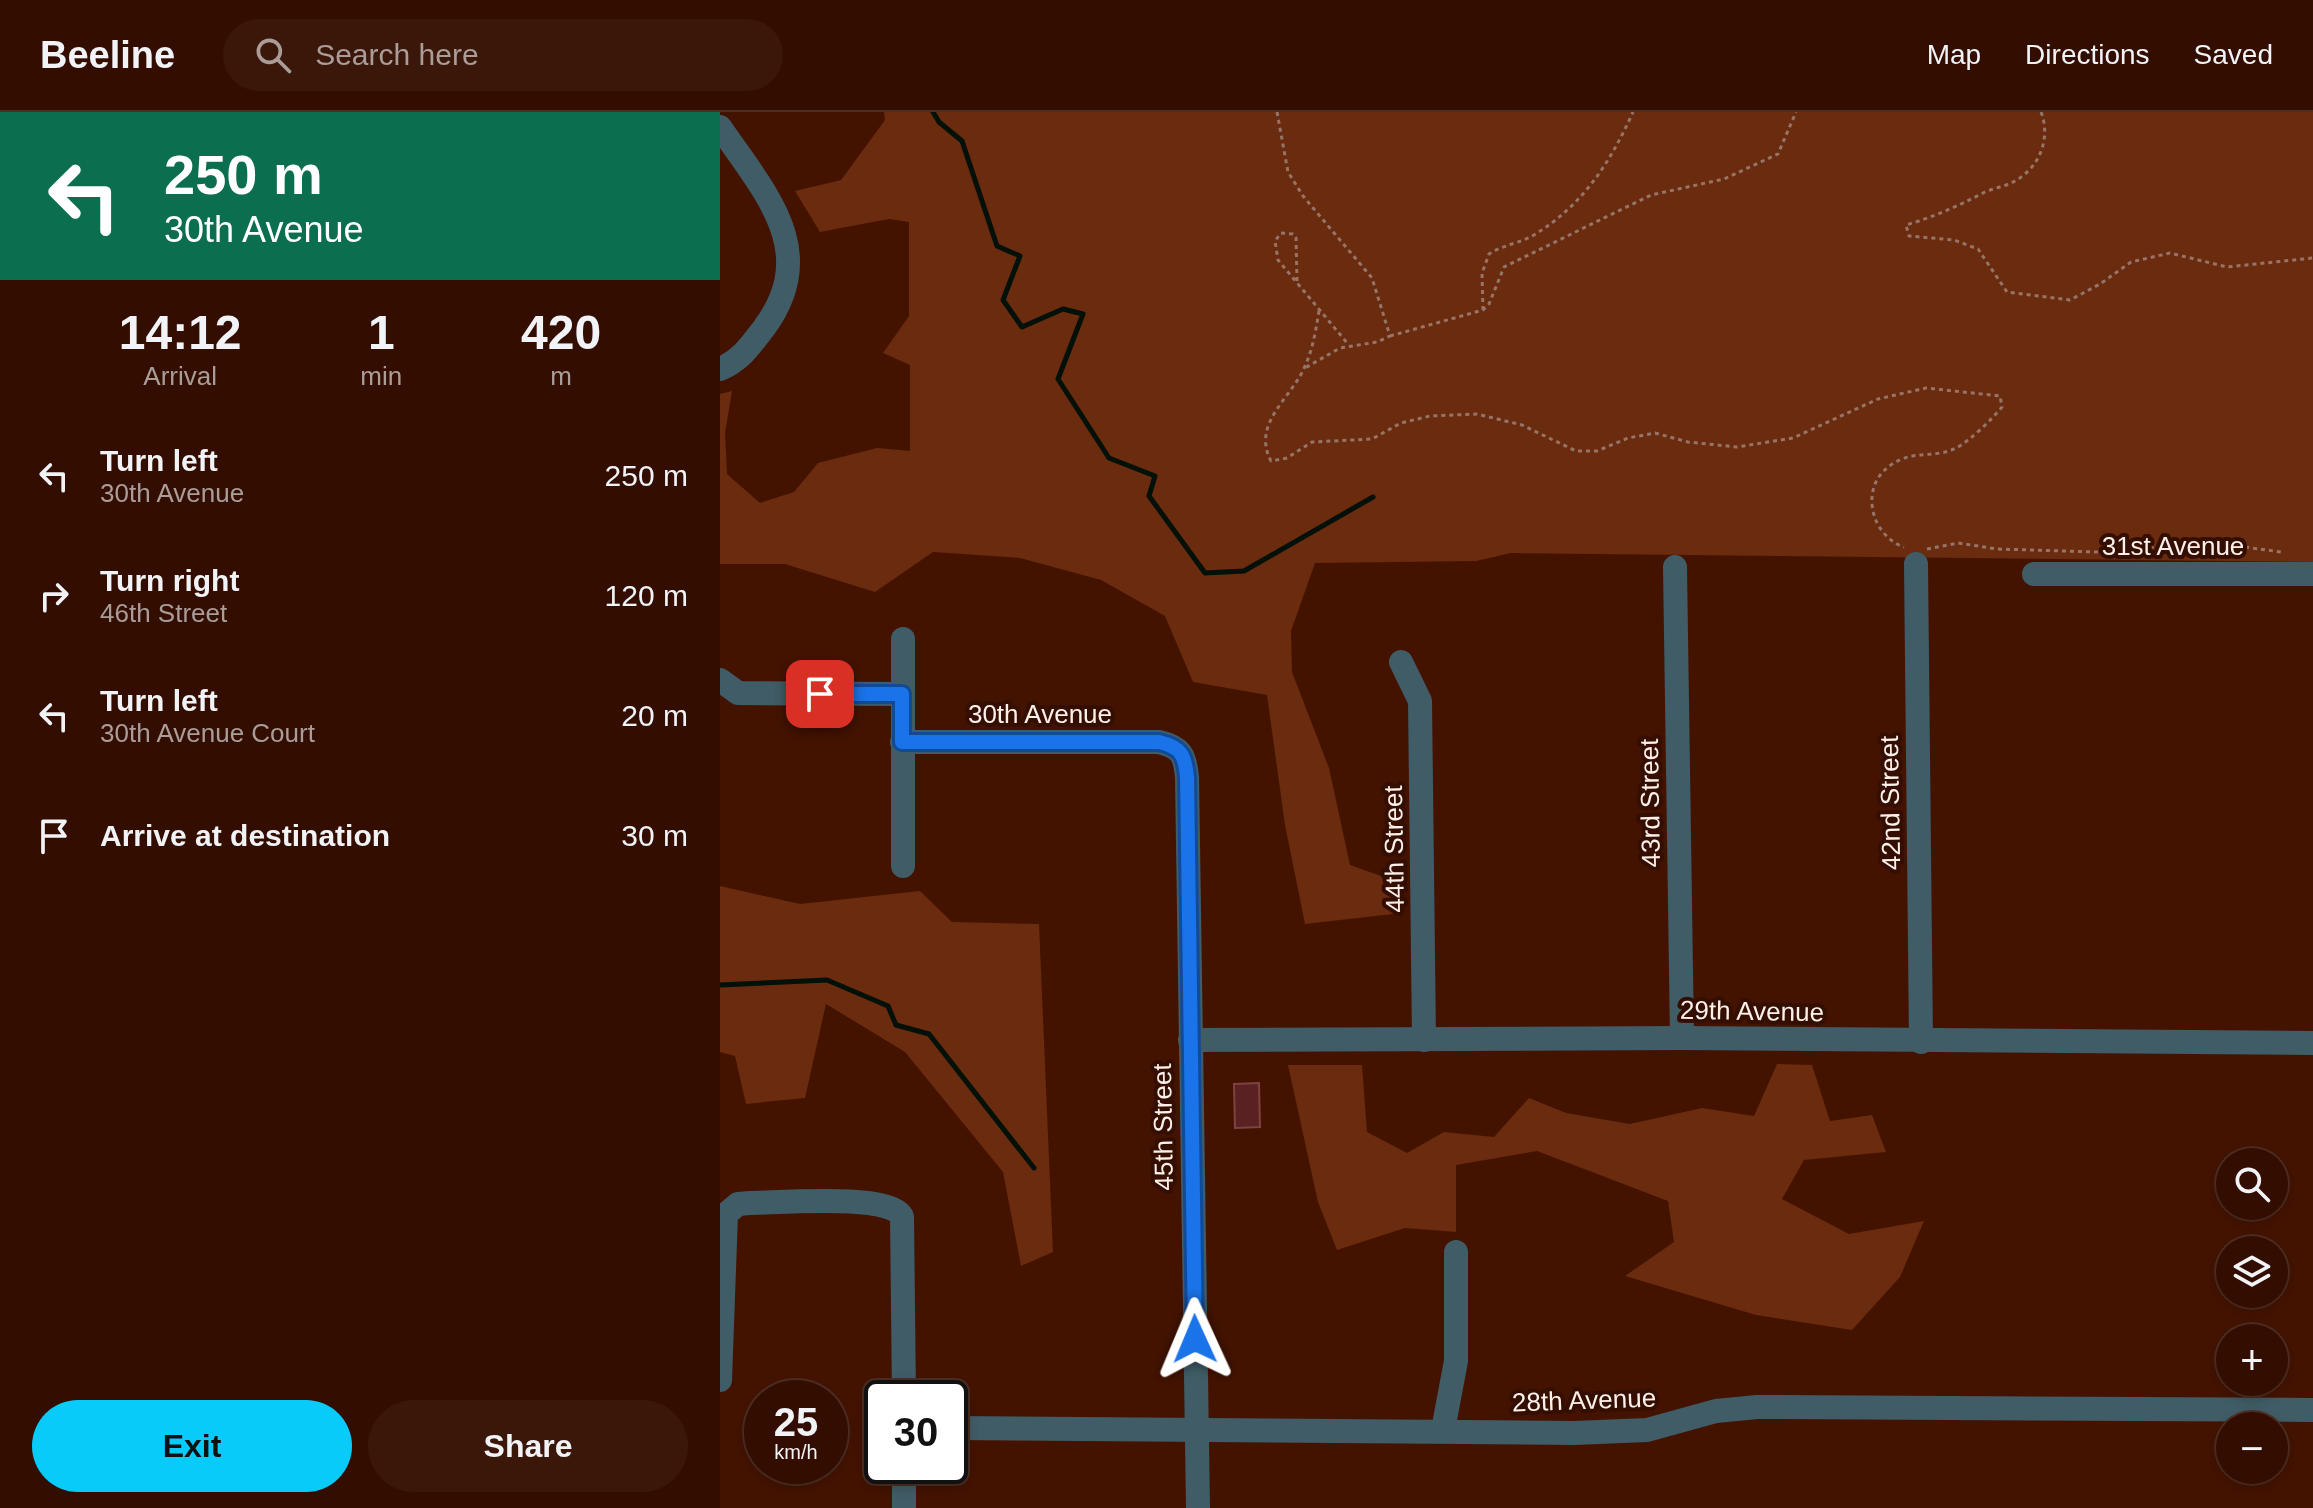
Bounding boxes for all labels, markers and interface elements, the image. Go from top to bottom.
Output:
search box [223,19,783,91]
icon: search [251,33,295,77]
text: Beeline [40,34,175,76]
text: Search here [315,38,479,71]
text: Map [1927,39,1981,70]
text: Directions [2025,39,2150,70]
text: Saved [2194,39,2273,70]
text: 250 m [164,143,323,206]
icon: left [32,144,136,248]
text: 30th Avenue [164,209,364,250]
text: 14:12 [119,306,242,359]
text: 1 [368,306,395,359]
text: 420 [521,306,601,359]
text: Arrival [143,361,217,391]
text: min [360,361,402,391]
text: m [550,361,572,391]
text: Turn left [100,444,218,477]
icon: left [32,454,76,498]
text: 250 m [605,459,688,492]
text: 30th Avenue [100,478,244,508]
street label: 31st Avenue [2102,531,2244,561]
text: Turn right [100,564,239,597]
icon: right [32,574,76,618]
text: 120 m [605,579,688,612]
text: 46th Street [100,598,227,628]
pin [786,660,854,728]
icon: arrive [798,672,842,716]
text: Turn left [100,684,218,717]
icon: left [32,694,76,738]
text: 20 m [621,699,688,732]
street label: 30th Avenue [968,699,1112,729]
text: 30th Avenue Court [100,718,315,748]
street label: 42nd Street [1874,735,1906,870]
street label: 43rd Street [1634,738,1666,868]
street label: 44th Street [1378,784,1410,913]
icon: arrive [32,814,76,858]
text: Arrive at destination [100,819,390,852]
text: 30 m [621,819,688,852]
street label: 29th Avenue [1680,995,1824,1027]
street label: 45th Street [1147,1062,1179,1191]
map controls [2216,1148,2288,1484]
button: search [2216,1148,2288,1220]
button: layers [2216,1236,2288,1308]
position arrow [1153,1297,1237,1381]
button: + [2216,1324,2288,1396]
speed limit sign: 30 [864,1380,968,1484]
street label: 28th Avenue [1511,1382,1657,1418]
button: Exit [32,1400,352,1492]
button: Share [368,1400,688,1492]
text: 25 [774,1400,818,1444]
button: − [2216,1412,2288,1484]
text: km/h [774,1441,818,1463]

